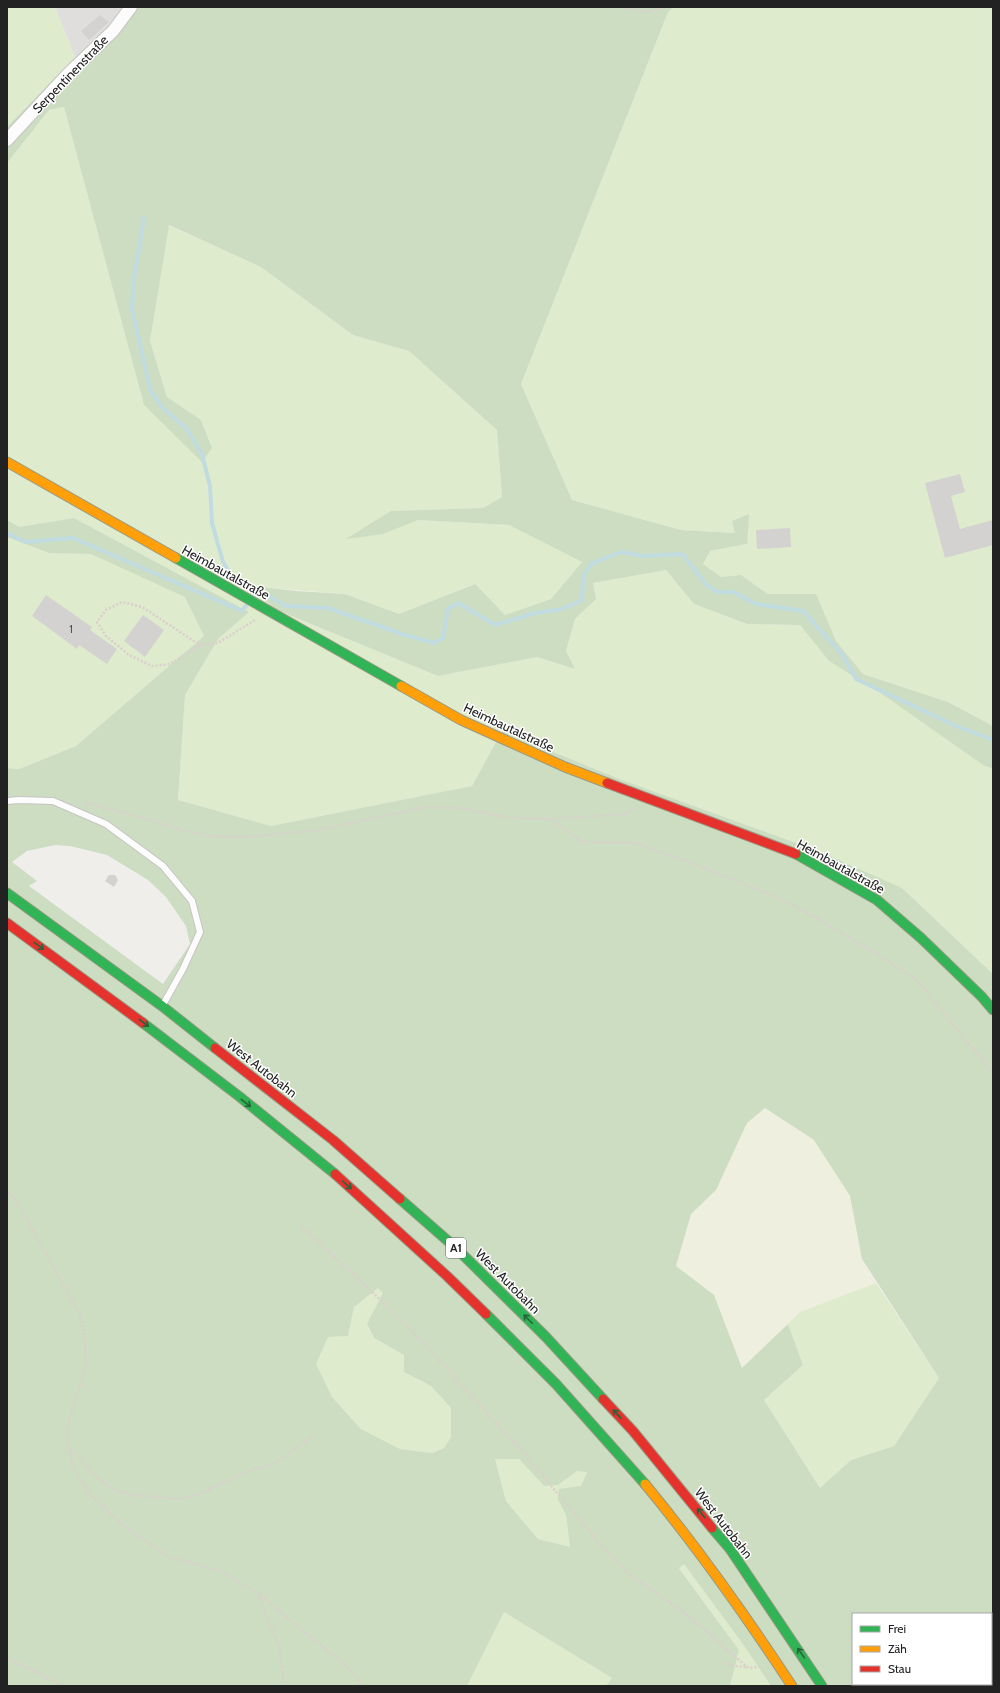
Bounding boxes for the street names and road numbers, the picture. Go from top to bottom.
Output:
street label: Serpentinenstraße [29,32,111,116]
street label: Heimbautalstraße [179,541,273,603]
street label: Heimbautalstraße [461,699,557,755]
street label: Heimbautalstraße [794,835,888,897]
street label: West Autobahn [224,1036,300,1100]
road number: A1 [446,1238,466,1258]
street label: West Autobahn [472,1245,544,1317]
street label: West Autobahn [692,1485,756,1561]

